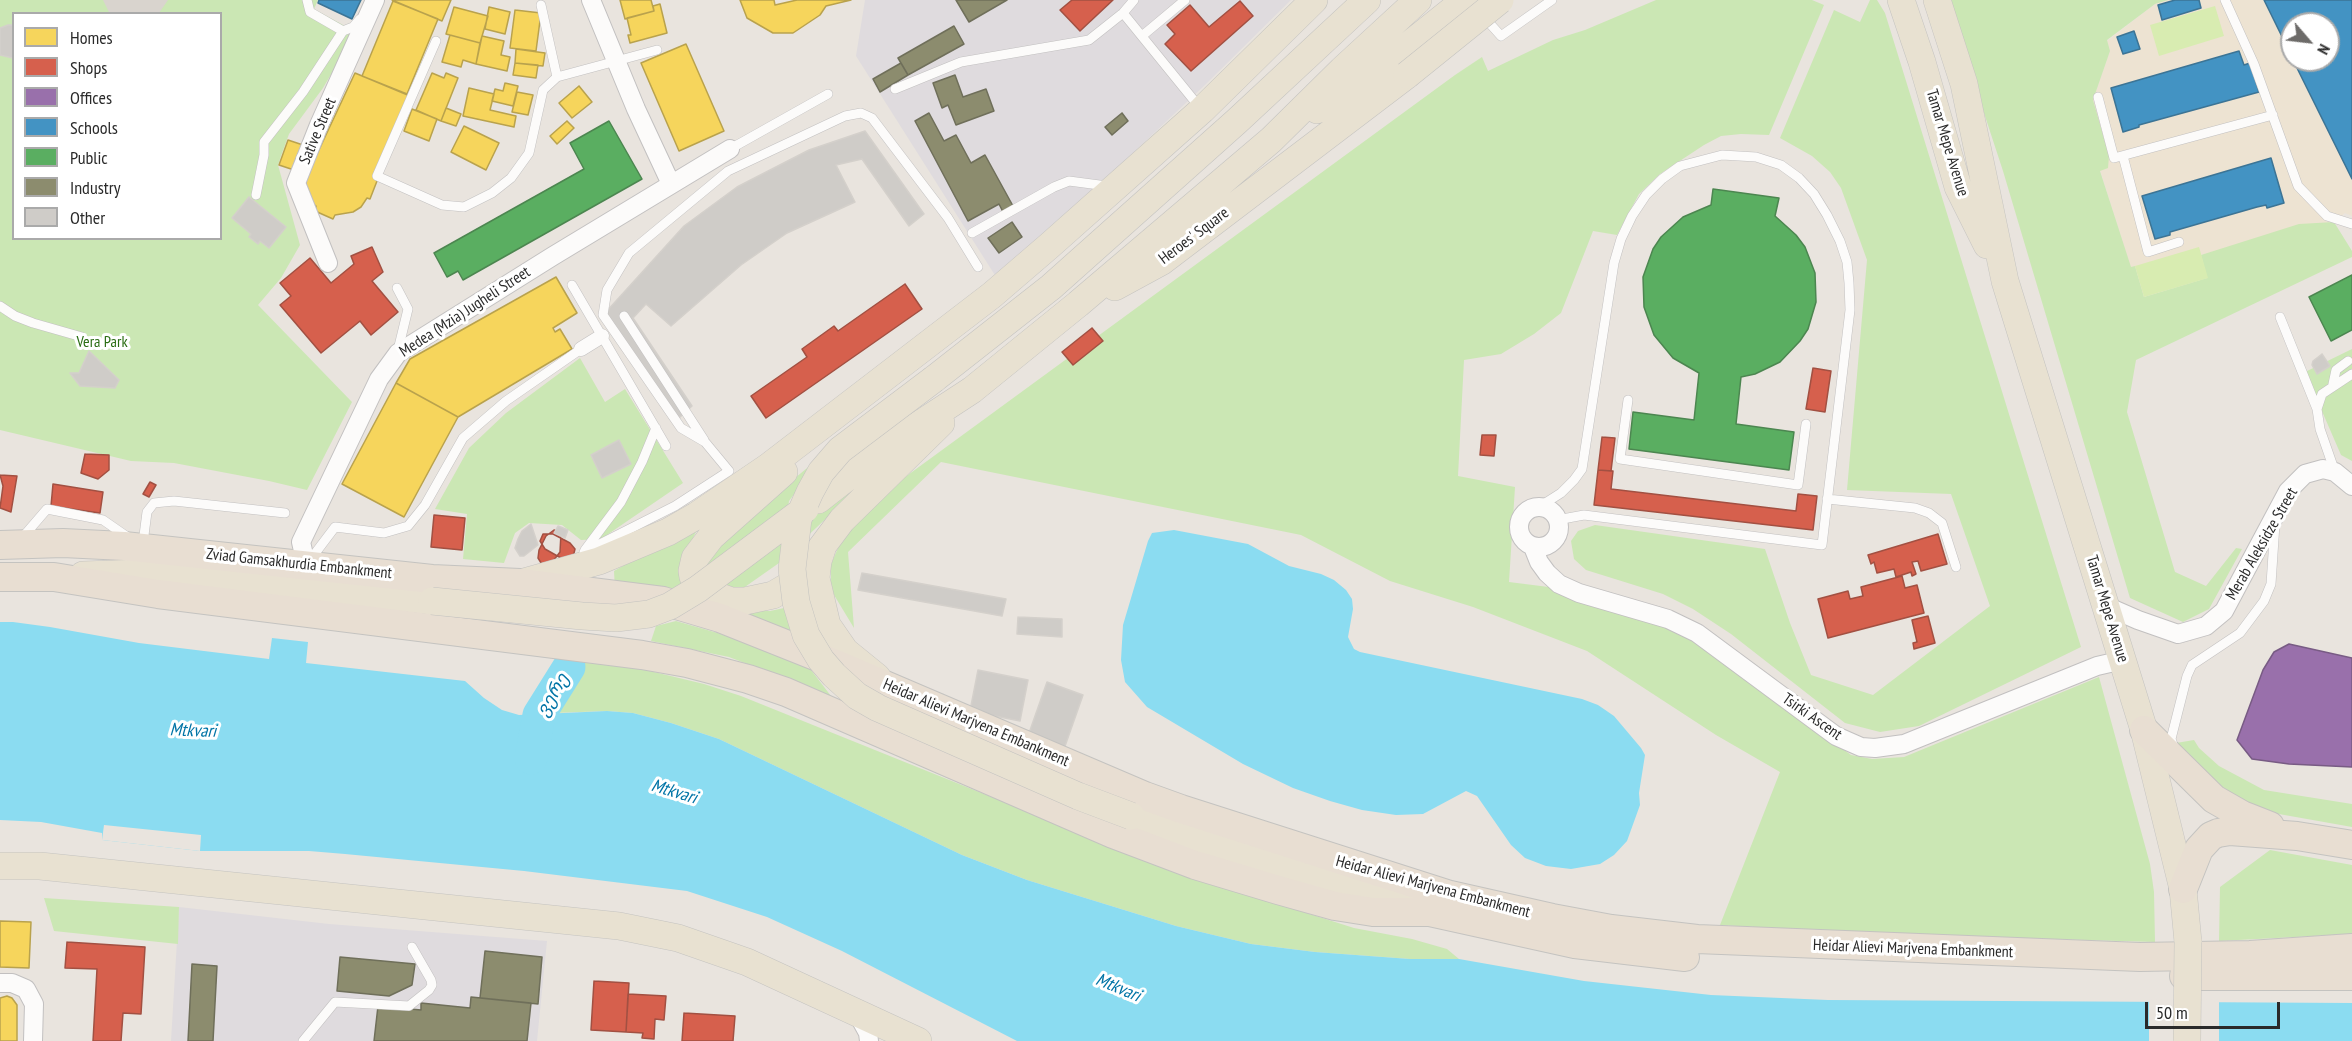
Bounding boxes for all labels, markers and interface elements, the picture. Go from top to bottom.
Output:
legend [12,12,222,240]
north arrow [2280,12,2340,72]
text: Homes [70,26,113,49]
text: N [2313,41,2335,58]
text: Shops [70,56,107,79]
text: Offices [70,86,112,109]
street label: Tamar Mepe Avenue [1922,87,1972,199]
street label: Sative Street [295,95,341,167]
text: Schools [70,116,118,139]
text: Public [70,146,108,169]
text: Industry [70,176,120,199]
street label: Heroes' Square [1155,203,1233,269]
text: Other [70,206,105,229]
street label: Medea (Mzia) Jugheli Street [396,263,534,361]
park label: Vera Park [76,332,128,352]
street label: Merab Aleksidze Street [2222,484,2302,604]
street label: Zviad Gamsakhurdia Embankment [205,545,393,583]
street label: Tamar Mepe Avenue [2082,553,2132,665]
water label: ვერე [532,670,574,720]
street label: Heidar Alievi Marjvena Embankment [880,675,1072,771]
street label: Tsirki Ascent [1778,689,1846,745]
water label: Mtkvari [169,719,217,743]
water label: Mtkvari [649,775,699,809]
street label: Heidar Alievi Marjvena Embankment [1334,852,1532,922]
street label: Heidar Alievi Marjvena Embankment [1813,936,2013,962]
water label: Mtkvari [1092,969,1144,1007]
scale bar [2148,990,2283,1028]
text: 50 m [2156,1001,2188,1024]

